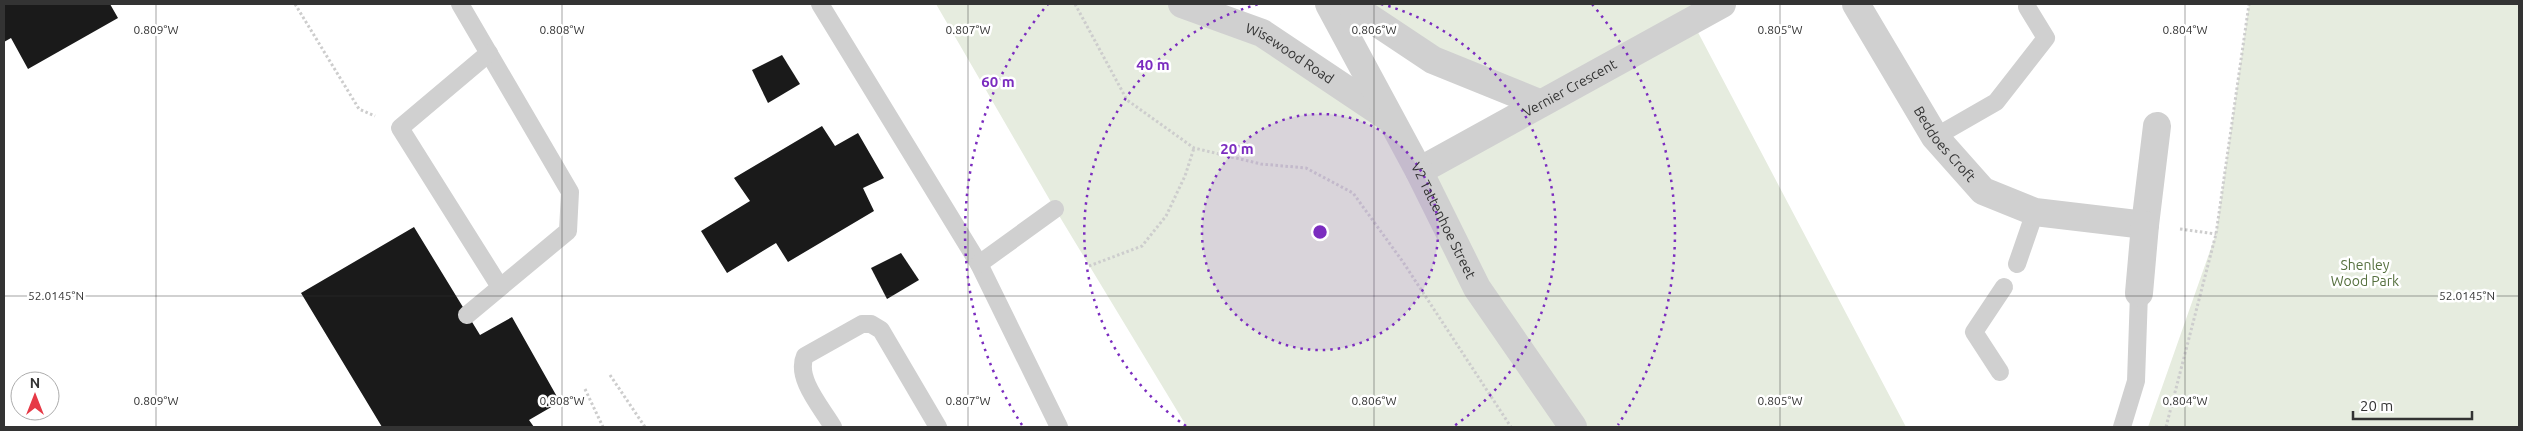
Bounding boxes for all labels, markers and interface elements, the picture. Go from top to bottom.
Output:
street label: Wisewood Road [1243,20,1337,87]
text: 0.809°W [134,23,179,36]
text: 0.808°W [540,23,585,36]
text: 0.807°W [946,23,991,36]
text: 0.806°W [1352,23,1397,36]
text: 0.805°W [1758,23,1803,36]
text: 0.804°W [2163,23,2208,36]
text: 40 m [1136,56,1170,73]
street label: Vernier Crescent [1520,56,1620,120]
text: 60 m [981,73,1015,90]
street label: Beddoes Croft [1911,103,1979,185]
text: 20 m [1220,140,1254,157]
street label: V2 Tattenhoe Street [1408,160,1479,282]
centre of rings [1311,223,1329,241]
park label: Shenley Wood Park [2331,257,2399,289]
text: 52.0145°N [28,289,84,302]
text: 52.0145°N [2439,289,2495,302]
north arrow [10,371,60,421]
text: N [30,375,40,391]
scale bar [2353,388,2472,420]
text: 0.809°W [134,394,179,407]
text: 0.808°W [540,394,585,407]
text: 0.807°W [946,394,991,407]
text: 0.806°W [1352,394,1397,407]
text: 0.805°W [1758,394,1803,407]
text: 0.804°W [2163,394,2208,407]
text: 20 m [2360,397,2393,414]

